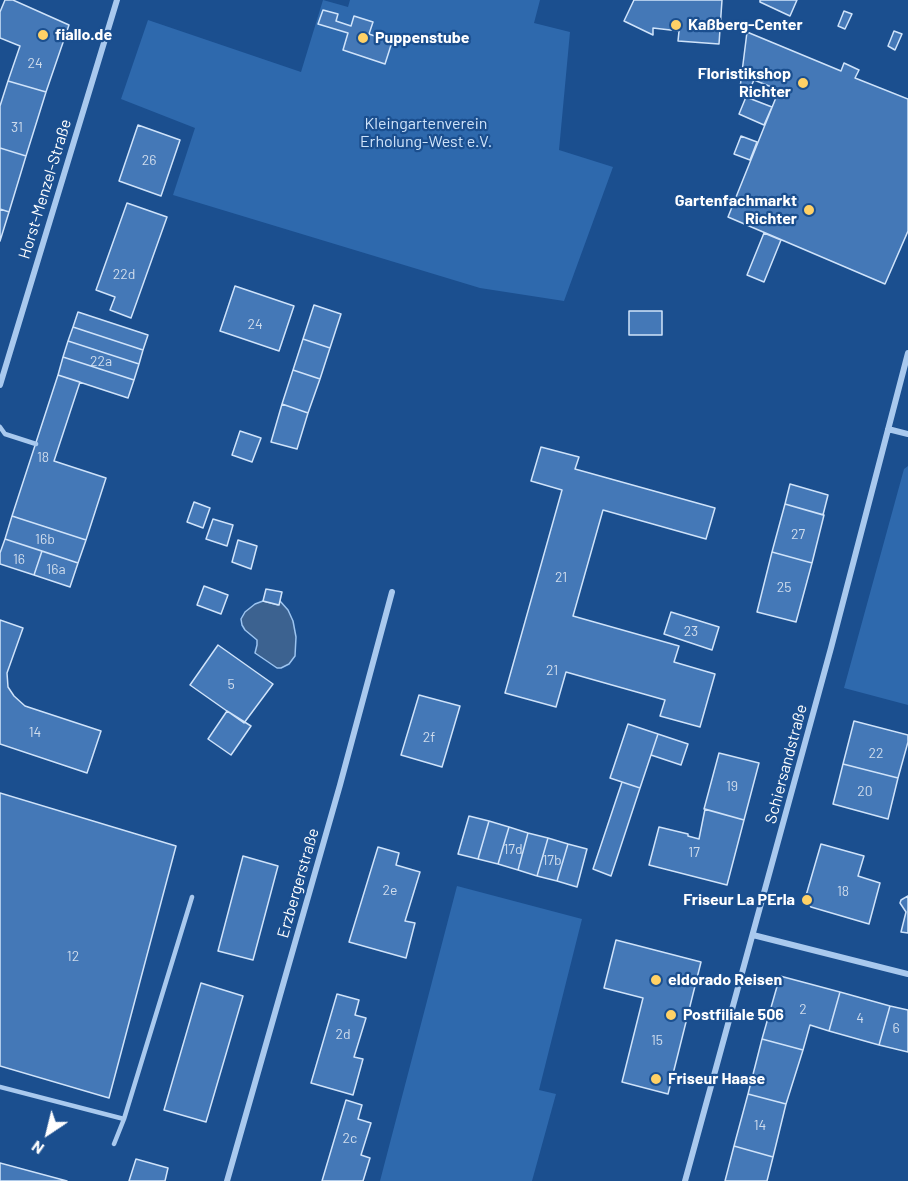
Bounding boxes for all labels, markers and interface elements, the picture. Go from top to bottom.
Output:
place label: Kaßberg-Center [688,15,803,35]
marker: Kaßberg-Center [669,18,683,32]
place label: fiallo.de [55,25,112,45]
marker: fiallo.de [36,28,50,42]
place label: Puppenstube [375,28,469,48]
marker: Puppenstube [356,31,370,45]
house number: 24 [27,55,43,71]
place label: Floristikshop Richter [698,64,791,102]
marker: Floristikshop Richter [796,76,810,90]
park label: Kleingartenverein Erholung-West e.V. [360,114,492,152]
street label: Horst-Menzel-Straße [15,117,75,261]
house number: 31 [11,119,23,135]
house number: 26 [142,152,156,168]
place label: Gartenfachmarkt Richter [675,191,797,229]
marker: Gartenfachmarkt Richter [802,203,816,217]
house number: 22d [113,266,135,282]
house number: 24 [247,316,263,332]
house number: 22a [90,353,112,369]
house number: 18 [37,449,49,465]
house number: 27 [791,526,805,542]
house number: 16b [35,531,55,547]
house number: 16 [13,551,25,567]
house number: 16a [46,561,66,577]
house number: 21 [555,569,567,585]
house number: 25 [777,579,791,595]
house number: 23 [684,623,698,639]
house number: 21 [546,662,558,678]
house number: 5 [227,676,235,692]
street label: Schiersandstraße [761,702,811,826]
house number: 14 [29,724,41,740]
house number: 2f [423,729,435,745]
house number: 22 [868,745,884,761]
house number: 19 [726,778,738,794]
house number: 20 [857,783,873,799]
street label: Erzbergerstraße [273,826,323,940]
house number: 17d [503,841,523,857]
house number: 17 [688,844,700,860]
house number: 17b [542,852,562,868]
house number: 2e [383,882,397,898]
house number: 18 [837,883,849,899]
place label: Friseur La PErla [683,890,795,910]
marker: Friseur La PErla [800,893,814,907]
house number: 12 [67,948,79,964]
place label: eldorado Reisen [668,970,782,990]
marker: eldorado Reisen [649,973,663,987]
house number: 2 [799,1001,807,1017]
place label: Postfiliale 506 [683,1005,784,1025]
marker: Postfiliale 506 [664,1008,678,1022]
house number: 4 [856,1010,864,1026]
house number: 6 [892,1020,900,1036]
house number: 2d [335,1026,351,1042]
house number: 15 [651,1032,663,1048]
place label: Friseur Haase [668,1069,765,1089]
marker: Friseur Haase [649,1072,663,1086]
north arrow [18,1103,78,1163]
house number: 14 [754,1117,766,1133]
house number: 2c [343,1130,357,1146]
text: N [28,1137,47,1159]

